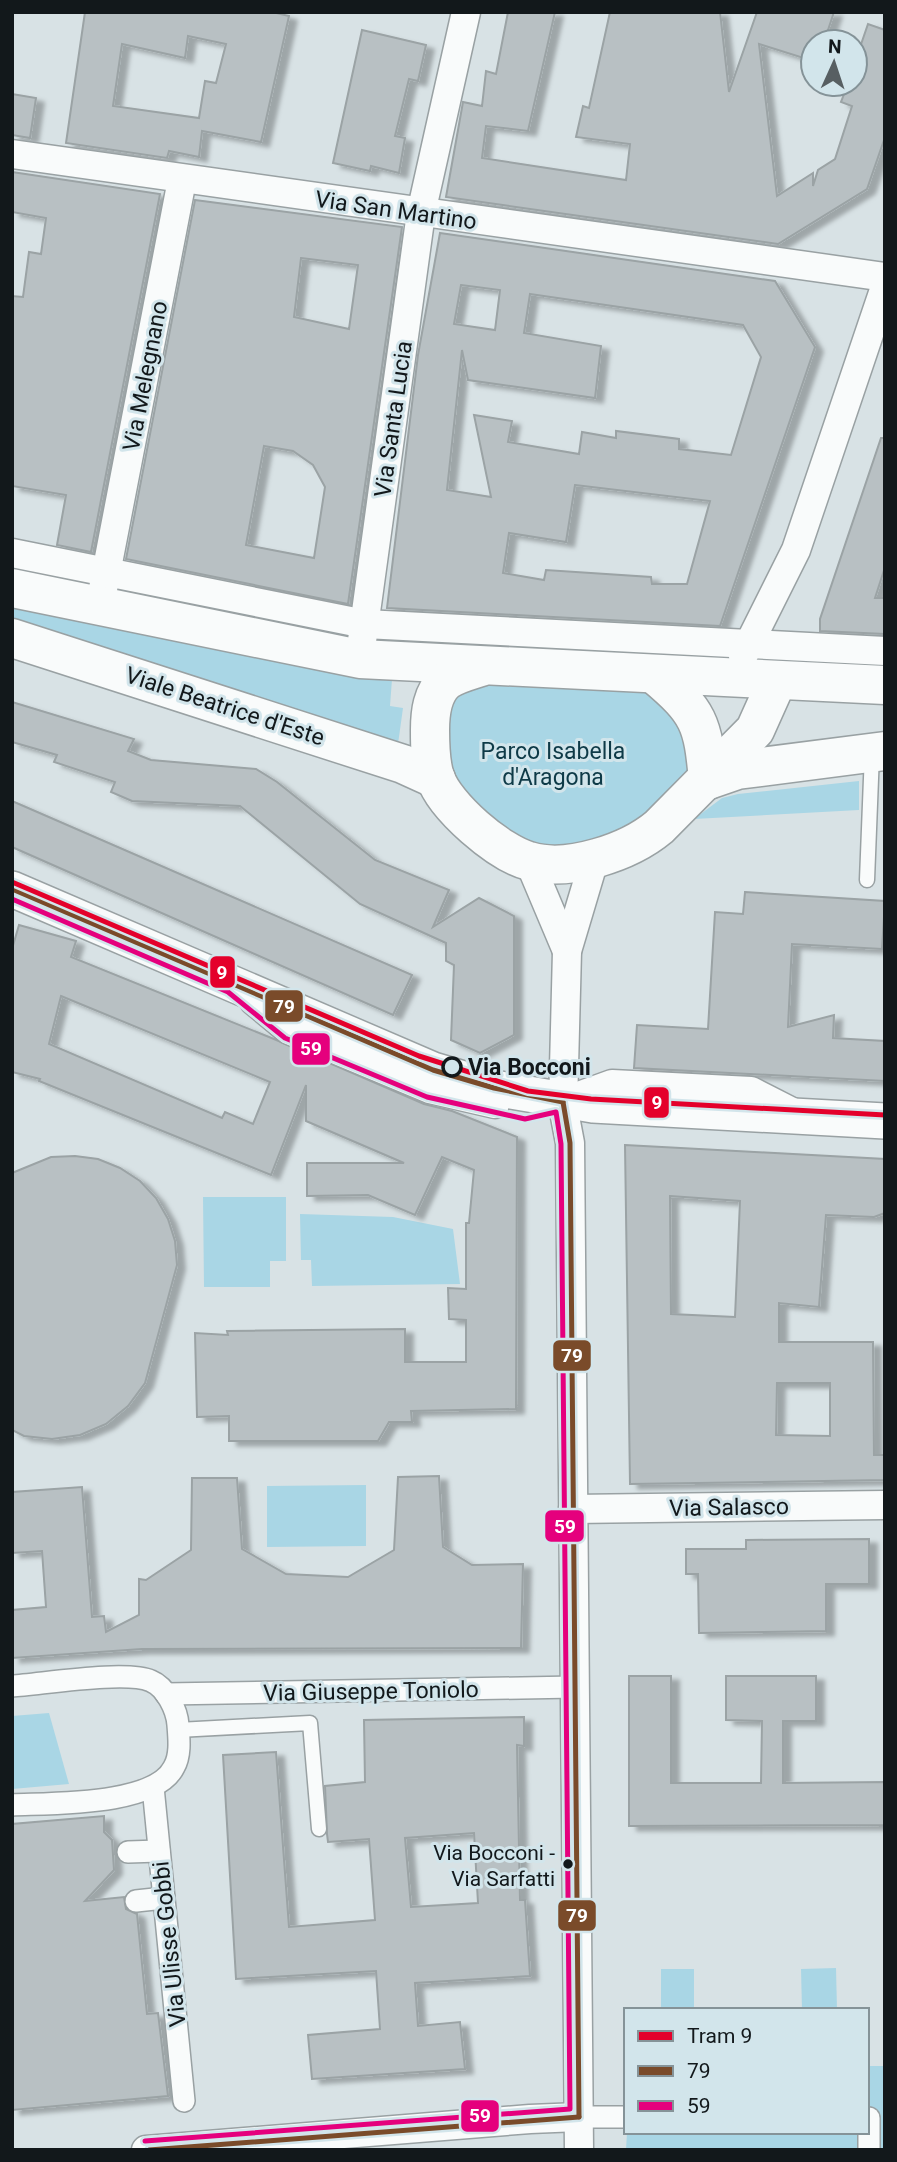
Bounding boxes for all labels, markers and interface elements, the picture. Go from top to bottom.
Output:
north arrow [799,28,869,98]
text: N [828,35,842,58]
street label: Via San Martino [313,186,478,235]
street label: Via Melegnano [118,299,173,454]
street label: Via Santa Lucia [369,339,418,499]
street label: Viale Beatrice d'Este [122,662,328,751]
park label: Parco Isabella d'Aragona [481,738,625,791]
line badge: 9 [209,955,236,989]
text: 9 [217,961,227,984]
line badge: 79 [264,989,304,1023]
text: 79 [273,995,295,1018]
line badge: 59 [291,1032,331,1066]
text: 59 [300,1037,322,1060]
place label: Via Bocconi [468,1054,591,1081]
marker: Via Bocconi [442,1057,462,1077]
line badge: 9 [643,1086,670,1119]
text: 9 [652,1091,662,1114]
line badge: 79 [552,1339,592,1372]
text: 79 [561,1344,583,1367]
street label: Via Salasco [669,1493,789,1522]
line badge: 59 [544,1509,585,1543]
text: 59 [554,1515,576,1538]
street label: Via Giuseppe Toniolo [263,1676,479,1707]
place label: Via Bocconi - Via Sarfatti [433,1841,555,1891]
marker: Via Bocconi - Via Sarfatti [561,1857,575,1871]
street label: Via Ulisse Gobbi [147,1860,192,2028]
line badge: 79 [557,1899,597,1932]
text: 79 [566,1904,588,1927]
legend [624,2008,869,2134]
text: Tram 9 [687,2024,752,2048]
text: 79 [687,2059,711,2083]
text: 59 [687,2094,711,2118]
line badge: 59 [460,2099,500,2133]
text: 59 [469,2104,491,2127]

